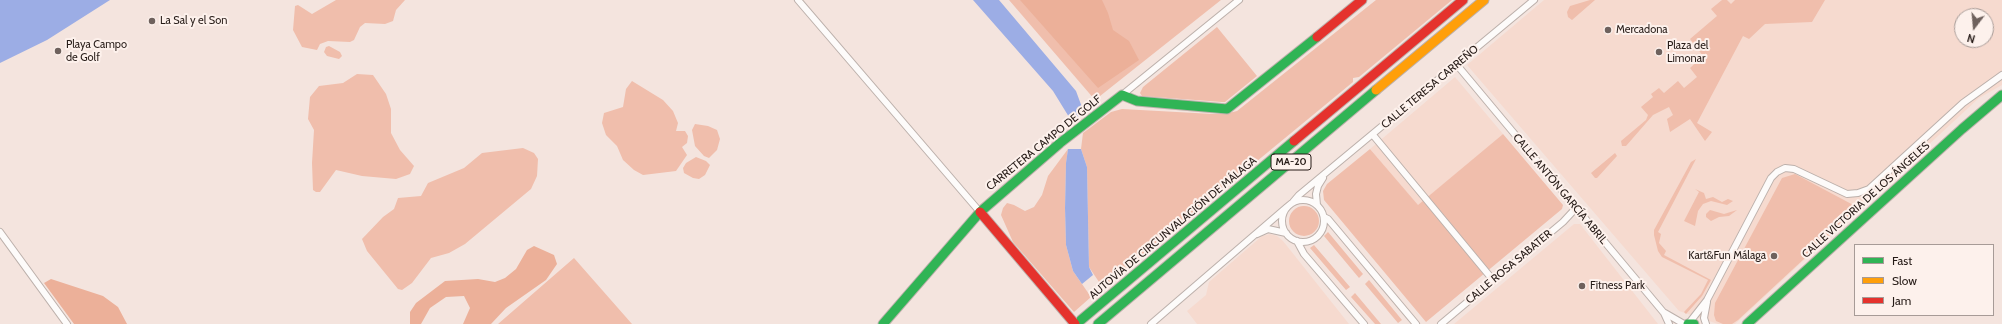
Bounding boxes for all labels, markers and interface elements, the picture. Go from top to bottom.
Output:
north arrow [1954,8,1994,48]
place label: La Sal y el Son [160,14,227,28]
marker: La Sal y el Son [147,16,157,26]
place label: Mercadona [1616,23,1668,37]
marker: Mercadona [1603,25,1613,35]
text: N [1965,31,1977,46]
place label: Playa Campo de Golf [66,38,127,64]
place label: Plaza del Limonar [1667,39,1708,65]
street label: CALLE TERESA CARREÑO [1379,43,1481,131]
marker: Playa Campo de Golf [53,46,63,56]
marker: Plaza del Limonar [1654,47,1664,57]
street label: CARRETERA CAMPO DE GOLF [984,93,1104,193]
street label: CALLE ANTÓN GARCÍA ABRIL [1510,131,1610,247]
street label: CALLE VICTORIA DE LOS ÁNGELES [1799,139,1933,261]
street label: AUTOVÍA DE CIRCUNVALACIÓN DE MÁLAGA [1087,154,1259,302]
road number: MA-20 [1271,154,1311,170]
street label: CALLE ROSA SABATER [1463,227,1555,307]
legend [1854,244,1994,316]
place label: Kart&Fun Málaga [1688,249,1766,263]
marker: Kart&Fun Málaga [1769,251,1779,261]
text: Fast [1892,253,1912,268]
text: Slow [1892,273,1917,288]
place label: Fitness Park [1590,279,1645,293]
marker: Fitness Park [1577,281,1587,291]
text: Jam [1892,293,1911,308]

